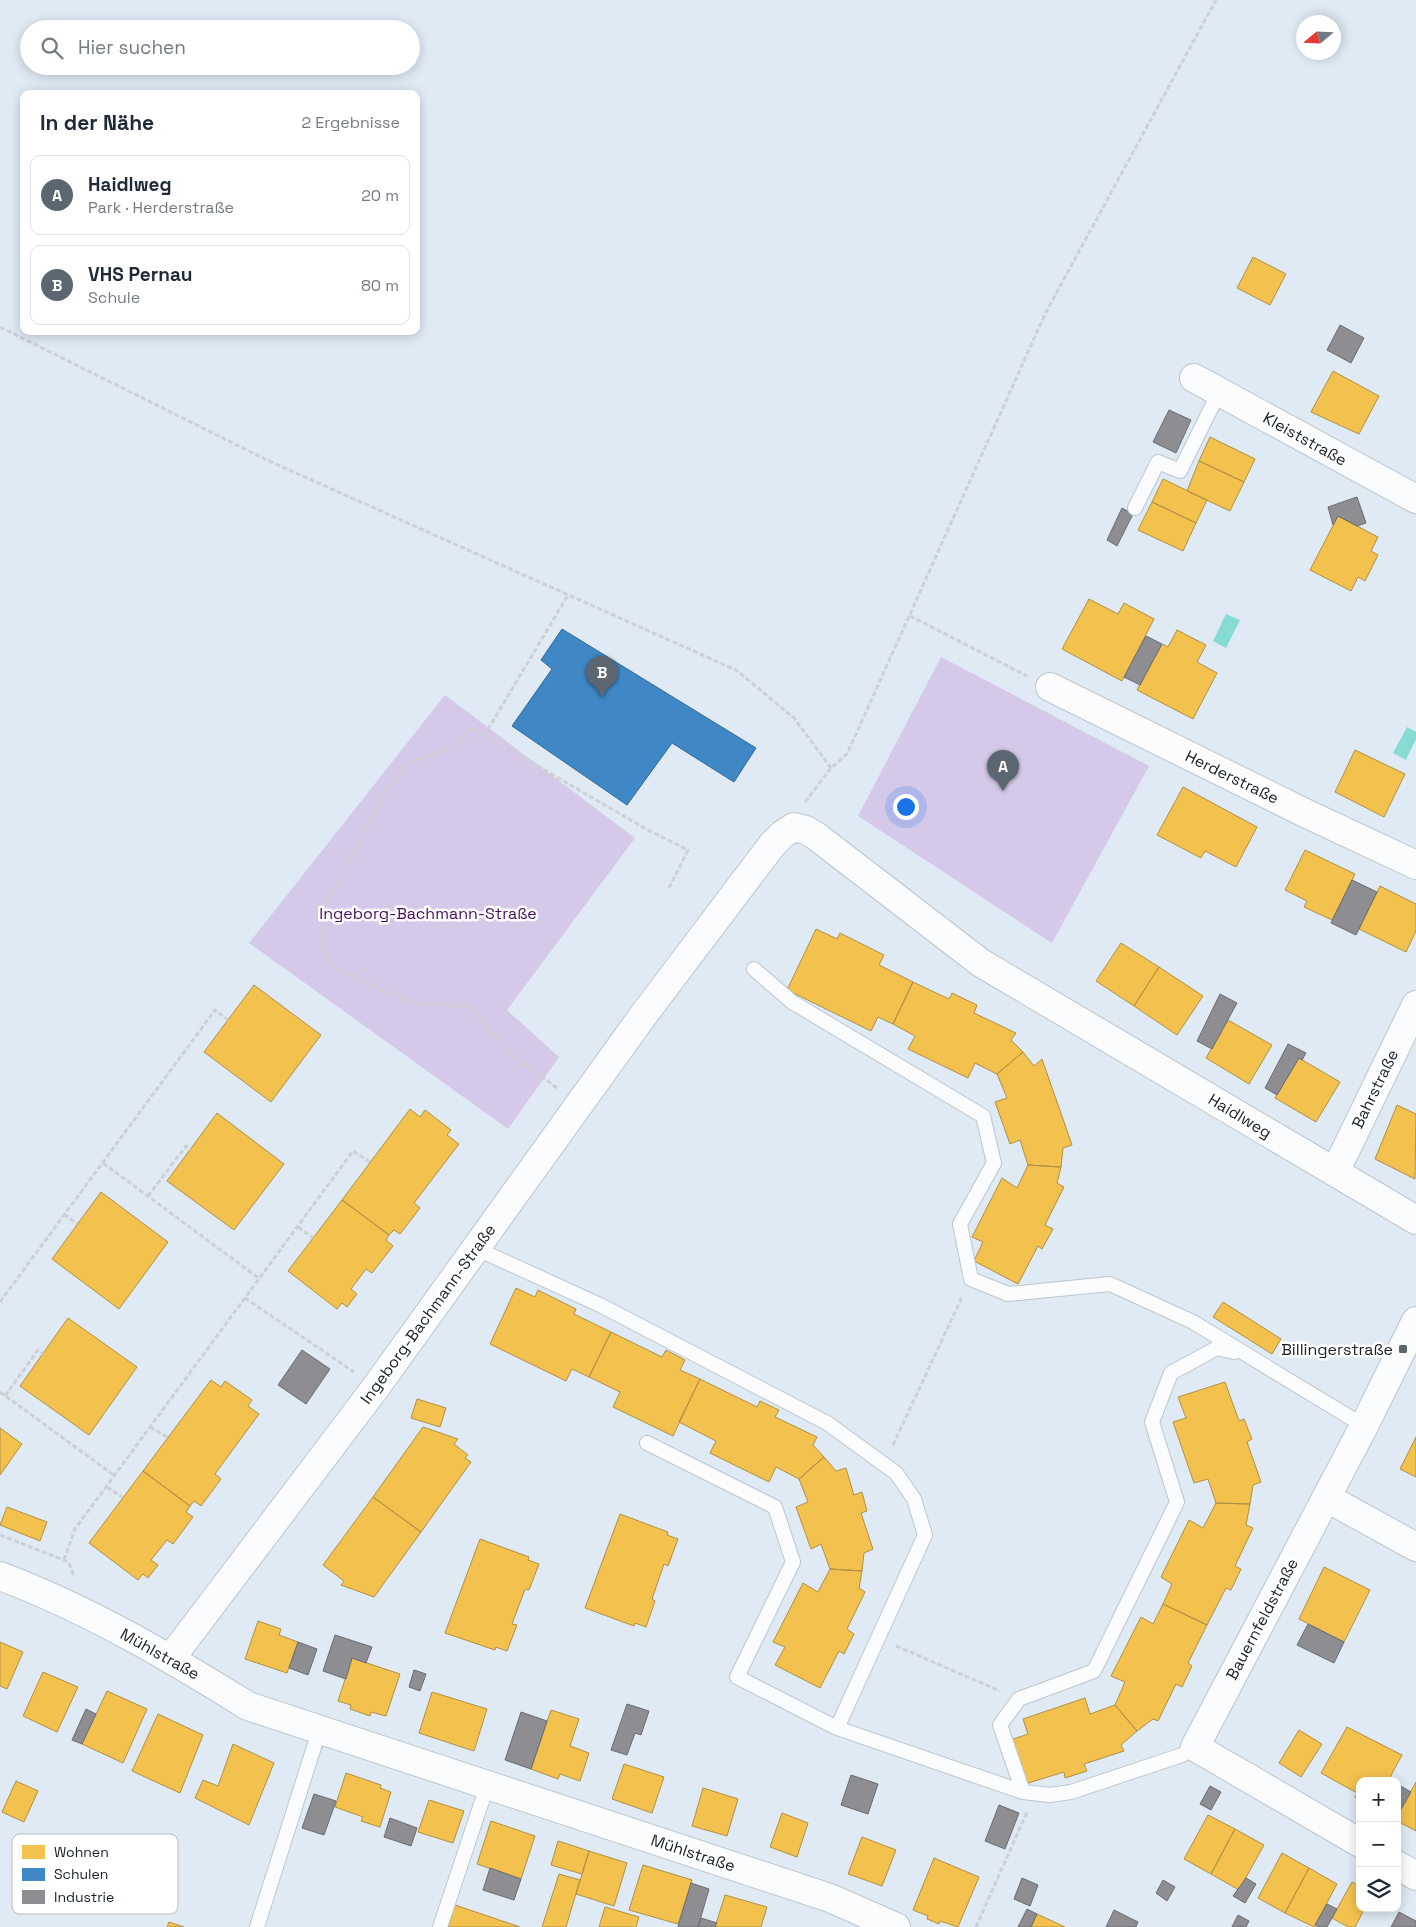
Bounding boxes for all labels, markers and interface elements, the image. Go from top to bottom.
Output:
north arrow [1296,15,1341,60]
search box [20,20,420,75]
icon: search [38,34,66,62]
text: Hier suchen [78,35,186,60]
text: In der Nähe [40,109,154,136]
text: 2 Ergebnisse [301,112,400,133]
text: Haidlweg [88,172,172,197]
text: A [52,185,62,206]
text: 20 m [361,185,399,206]
text: Park · Herderstraße [88,197,234,218]
text: VHS Pernau [88,262,192,287]
text: B [52,275,62,296]
text: 80 m [361,275,399,296]
text: Schule [88,287,140,308]
street label: Kleiststraße [1259,407,1351,471]
pin: B [586,656,618,697]
street label: Herderstraße [1182,745,1282,809]
pin: A [987,750,1019,791]
your location [893,794,919,820]
park label: Ingeborg-Bachmann-Straße [319,903,537,924]
street label: Bahrstraße [1347,1046,1403,1132]
street label: Haidlweg [1204,1089,1276,1143]
street label: Ingeborg-Bachmann-Straße [356,1220,500,1408]
place label: Billingerstraße [1281,1339,1393,1360]
marker: Billingerstraße [1397,1343,1409,1355]
street label: Bauernfeldstraße [1221,1554,1303,1684]
street label: Mühlstraße [117,1624,203,1684]
map controls [1356,1777,1401,1912]
button: + [1356,1777,1401,1822]
button: − [1356,1822,1401,1867]
street label: Mühlstraße [648,1830,738,1876]
legend [12,1834,178,1914]
text: Wohnen [54,1843,109,1861]
text: Schulen [54,1865,108,1883]
button: layers [1356,1867,1401,1912]
text: Industrie [54,1888,114,1906]

